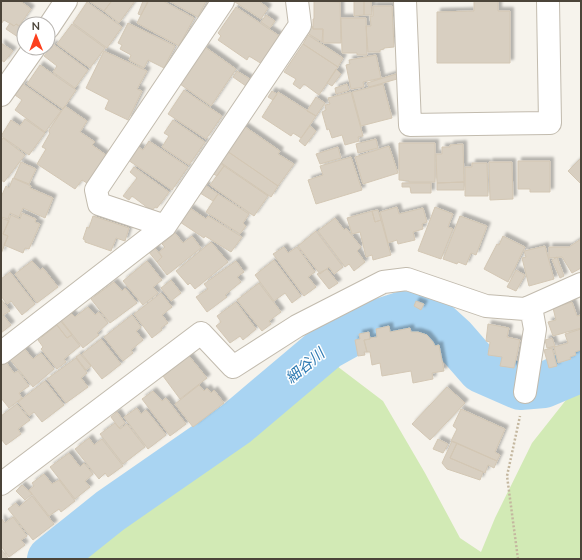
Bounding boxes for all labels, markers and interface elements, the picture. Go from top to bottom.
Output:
north arrow [16,16,56,56]
text: N [32,19,40,33]
water label: 細谷川 [281,343,330,387]

